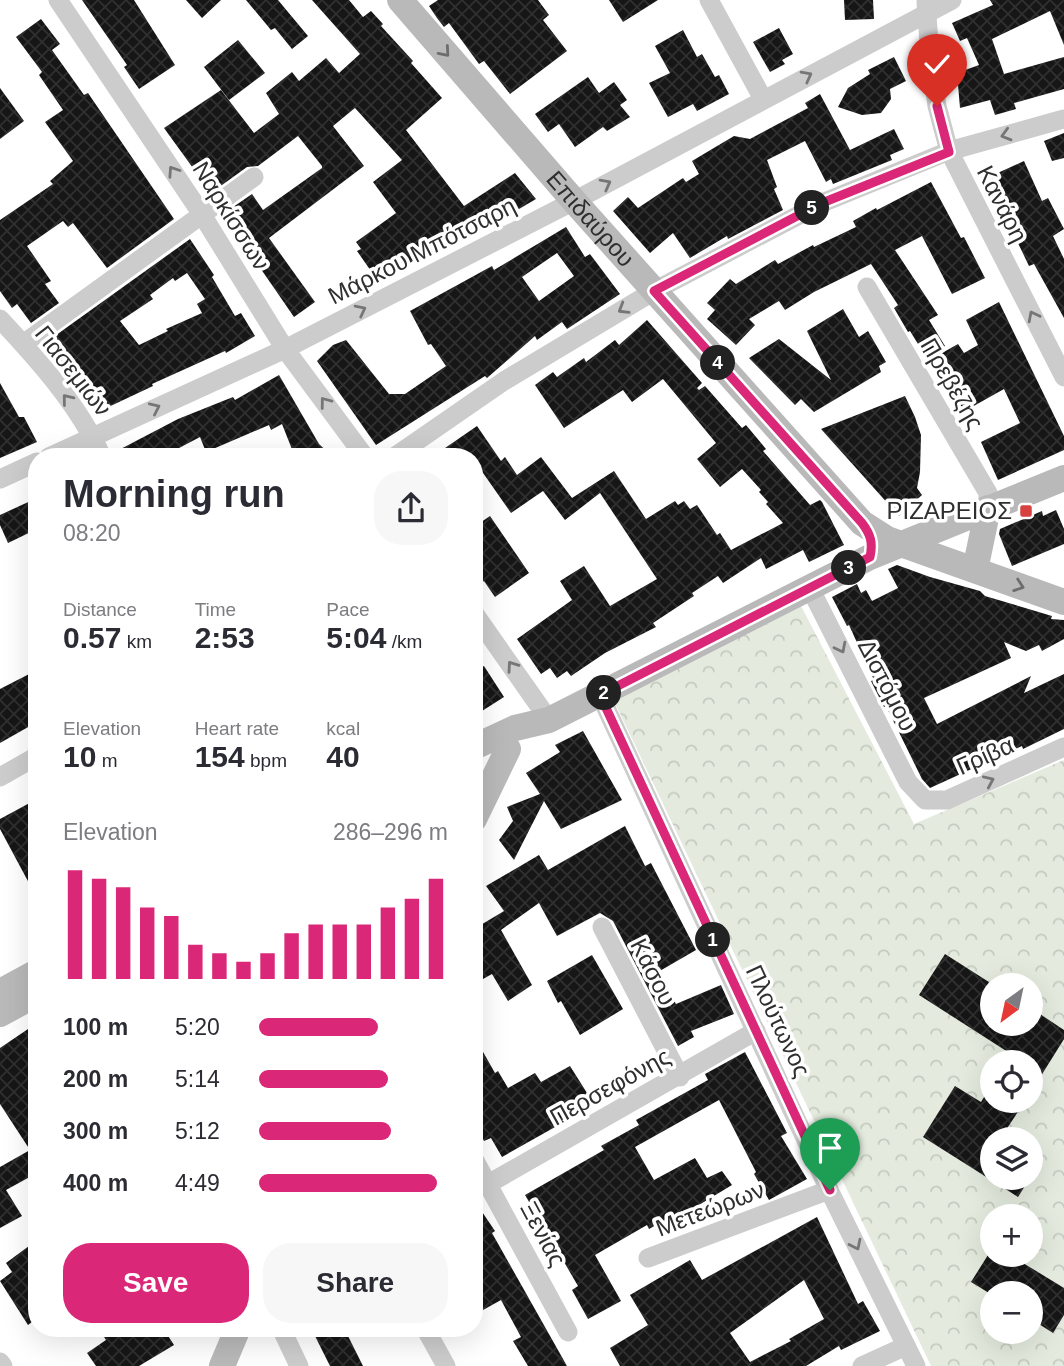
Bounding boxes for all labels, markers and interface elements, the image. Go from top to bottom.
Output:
pin [907,34,967,106]
one-way arrow [437,43,449,56]
icon: check [918,45,956,83]
one-way arrow [800,71,812,84]
one-way arrow [1001,127,1013,141]
street label: Ναρκίσσων [188,157,275,275]
street label: Κανάρη [972,161,1033,247]
street label: Επιδαύρου [541,165,640,272]
one-way arrow [169,166,181,179]
one-way arrow [599,178,612,192]
pin: 5 [794,190,830,226]
street label: Μάρκου Μπότσαρη [324,192,520,310]
text: 5 [806,197,817,218]
one-way arrow [618,301,631,314]
one-way arrow [353,305,366,318]
one-way arrow [1027,311,1041,323]
street label: Γιασεμιών [30,320,117,421]
street label: Πρεβέζης [915,333,989,434]
pin: 4 [700,346,736,380]
text: 4 [712,352,723,373]
one-way arrow [62,394,75,406]
one-way arrow [320,397,333,410]
one-way arrow [148,402,160,416]
button: share [374,471,448,545]
text: Morning run [63,473,285,515]
place label: ΡΙΖΑΡΕΙΟΣ [886,497,1012,524]
marker: ΡΙΖΑΡΕΙΟΣ [1018,503,1034,519]
text: 08:20 [63,520,121,546]
pin: 3 [832,550,866,586]
text: 3 [843,557,854,578]
one-way arrow [1013,578,1025,592]
text: Distance [63,599,137,620]
text: Time [195,599,236,620]
text: Pace [326,599,370,620]
text: 0.57 [63,621,121,654]
text: 2:53 [195,621,255,654]
text: 5:04 [326,621,386,654]
text: km [121,631,152,652]
text: /km [386,631,422,652]
street label: Διστόμου [853,634,922,735]
one-way arrow [832,641,846,654]
one-way arrow [507,661,520,674]
pin: 2 [586,676,622,710]
text: 2 [598,682,609,703]
text: Elevation [63,718,141,739]
text: Heart rate [195,718,279,739]
text: kcal [326,718,360,739]
street label: Γρίβα [952,731,1018,780]
text: 10 [63,740,96,773]
text: 154 [195,740,245,773]
text: 40 [326,740,360,773]
text: m [96,750,117,771]
text: bpm [245,750,287,771]
one-way arrow [982,775,994,789]
text: Elevation [63,819,158,845]
text: 286–296 m [333,819,448,845]
pin: 1 [696,922,730,958]
text: 1 [707,929,718,950]
street label: Κάσου [625,934,682,1009]
street label: Πλούτωνος [741,961,816,1081]
north arrow [980,973,1043,1036]
map controls [980,973,1043,1344]
text: 100 m [63,1014,128,1040]
text: 5:20 [175,1014,220,1040]
street label: Περσεφόνης [545,1043,674,1131]
button: locate [980,1050,1043,1113]
text: 200 m [63,1066,128,1092]
text: 5:14 [175,1066,220,1092]
text: 300 m [63,1118,128,1144]
text: 5:12 [175,1118,220,1144]
pin [800,1118,860,1190]
button: layers [980,1127,1043,1190]
icon: arrive [811,1129,849,1167]
text: 400 m [63,1170,128,1196]
text: 4:49 [175,1170,220,1196]
street label: Μετεώρων [652,1176,768,1242]
street label: Ξενίας [515,1197,572,1271]
button: + [980,1204,1043,1267]
one-way arrow [848,1238,862,1250]
button: Save [63,1243,249,1323]
button: Share [263,1243,448,1323]
button: − [980,1281,1043,1344]

